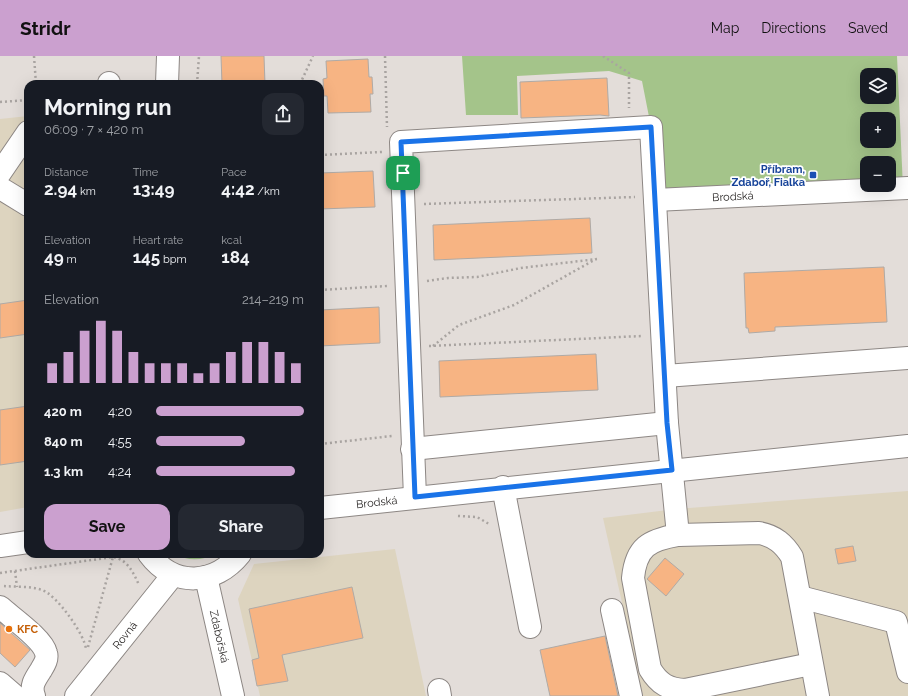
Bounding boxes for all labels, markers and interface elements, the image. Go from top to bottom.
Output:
text: Stridr [20,17,71,39]
text: Map [711,20,739,36]
text: Directions [761,20,826,36]
text: Saved [848,20,888,36]
map controls [860,68,896,192]
button: layers [860,68,896,104]
button: share [262,93,304,135]
text: Morning run [44,94,172,120]
button: + [860,112,896,148]
text: 06:09 · 7 × 420 m [44,122,144,137]
pin [386,156,420,190]
button: − [860,156,896,192]
icon: arrive [392,162,414,184]
place label: Příbram, Zdaboř, Fialka [732,163,805,189]
text: Distance [44,166,88,179]
text: Time [133,166,158,179]
text: Pace [221,166,247,179]
marker: Příbram, Zdaboř, Fialka [808,170,818,180]
text: 2.94 [44,179,77,199]
text: 13:49 [133,179,174,199]
text: 4:42 [221,179,255,199]
text: km [77,185,96,198]
text: /km [255,185,280,198]
street label: Brodská [712,189,754,204]
text: Elevation [44,234,91,247]
text: Heart rate [133,234,183,247]
text: kcal [221,234,242,247]
text: 49 [44,247,64,267]
text: 145 [133,247,160,267]
text: 184 [221,247,250,267]
text: m [64,253,77,266]
text: bpm [160,253,187,266]
text: Elevation [44,292,99,307]
text: 214–219 m [242,292,304,307]
text: 420 m [44,404,82,419]
text: 4:20 [108,404,132,419]
text: 840 m [44,434,82,449]
text: 4:55 [108,434,132,449]
text: 1.3 km [44,464,83,479]
text: 4:24 [108,464,131,479]
street label: Brodská [355,494,398,511]
button: Save [44,504,170,550]
button: Share [178,504,304,550]
street label: Zdabořská [207,609,231,664]
street label: Rovná [110,619,140,652]
place label: KFC [17,623,39,636]
marker: KFC [4,624,14,634]

